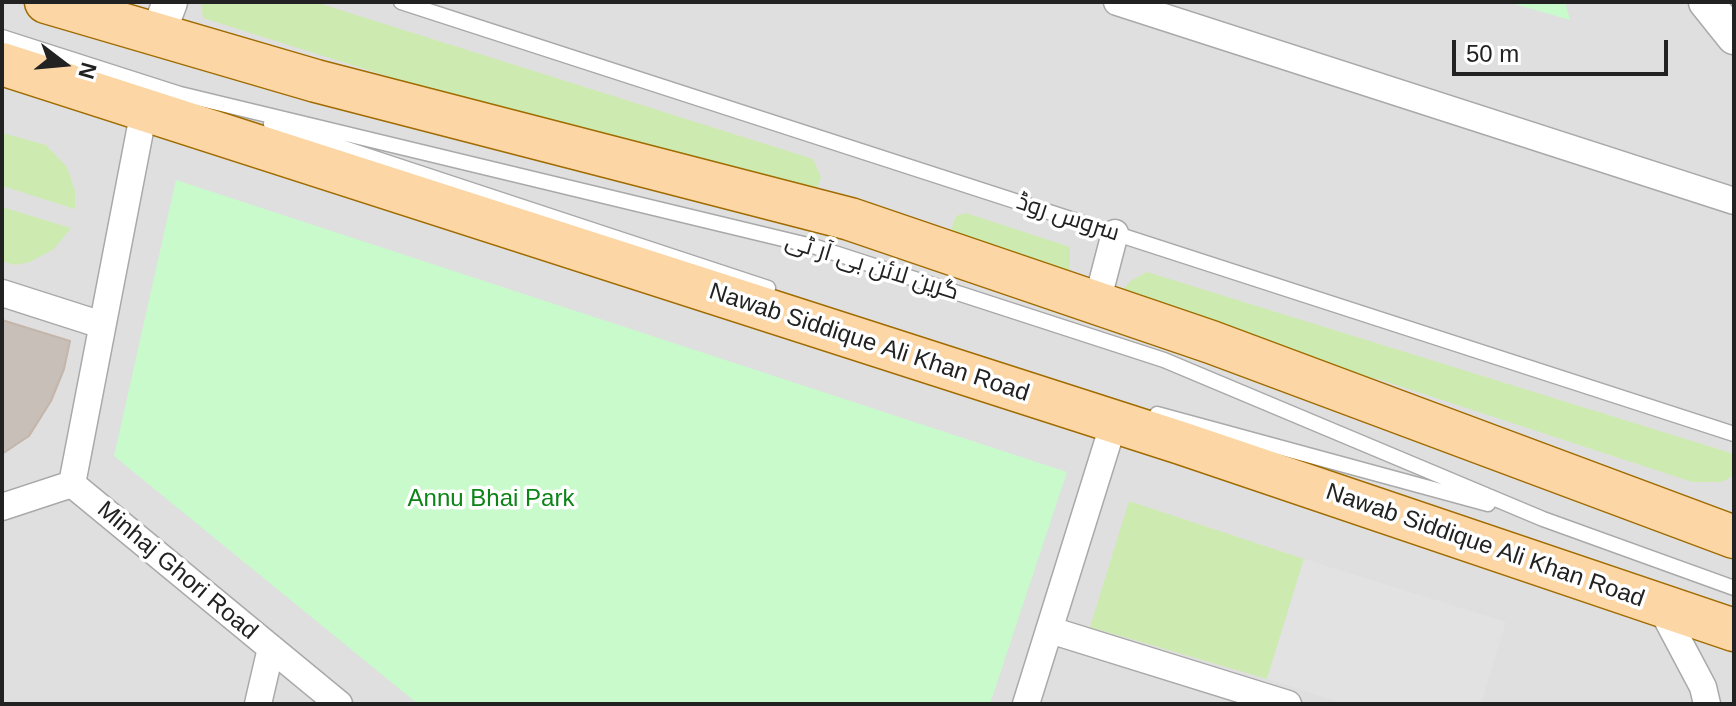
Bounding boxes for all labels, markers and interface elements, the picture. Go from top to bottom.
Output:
north arrow [24,24,104,104]
scale bar [1456,24,1672,74]
text: 50 m [1466,40,1519,67]
text: N [73,60,102,82]
street label: سروس روڈ [1013,188,1123,248]
street label: گرین لائن بی آر ٹی [782,227,962,307]
street label: Nawab Siddique Ali Khan Road [705,278,1033,408]
street label: Nawab Siddique Ali Khan Road [1322,478,1648,614]
park label: Annu Bhai Park [408,485,574,513]
street label: Minhaj Ghori Road [91,496,263,646]

